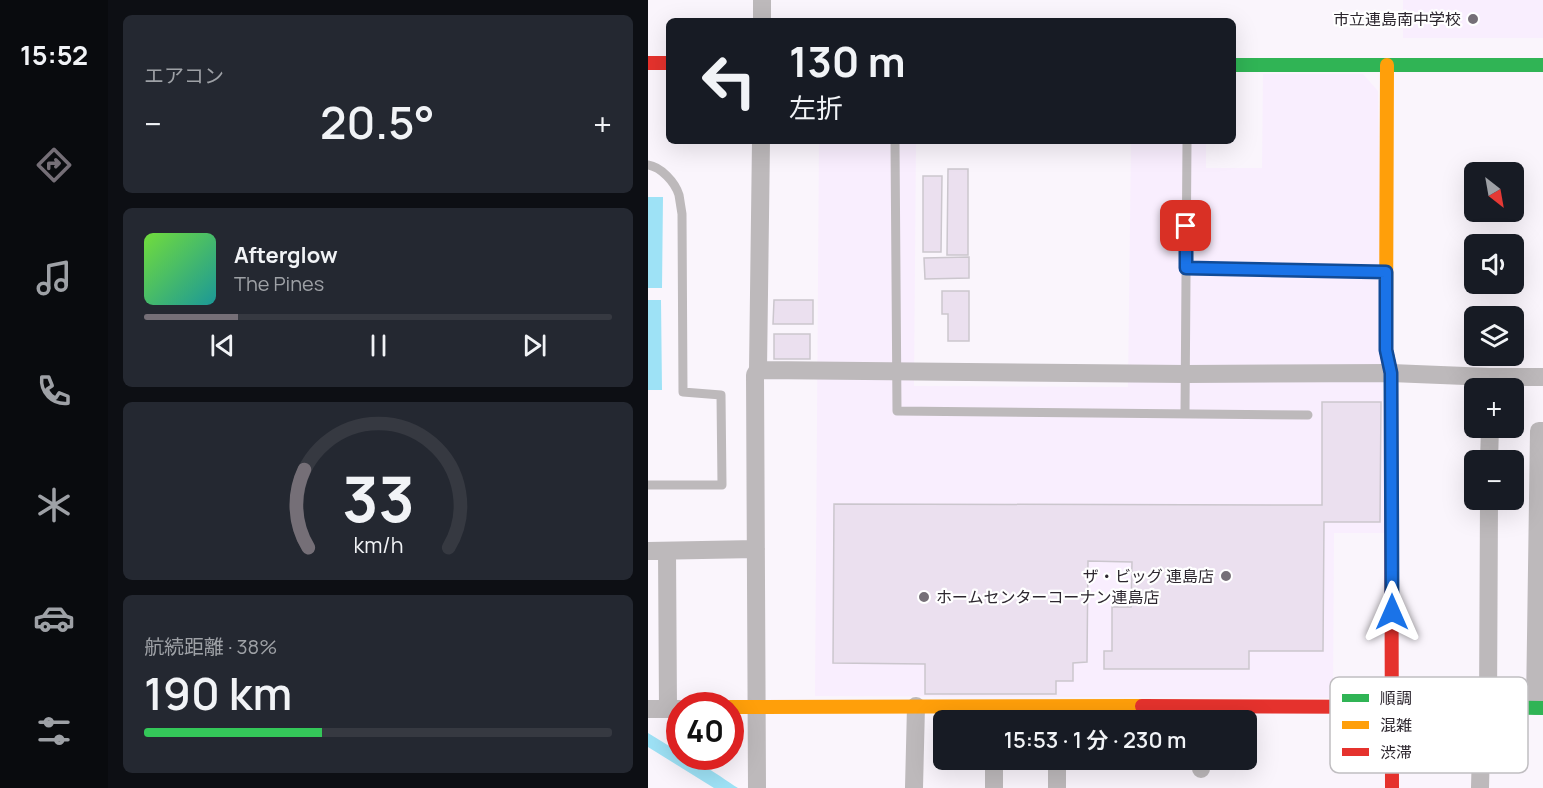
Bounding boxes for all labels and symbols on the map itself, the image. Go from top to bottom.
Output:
place label: 市立連島南中学校 [1333,8,1461,30]
marker: 市立連島南中学校 [1466,12,1480,26]
north arrow [1464,162,1524,222]
pin [1160,200,1211,251]
place label: ザ・ビッグ 連島店 [1083,565,1214,587]
marker: ザ・ビッグ 連島店 [1219,569,1233,583]
position arrow [1360,580,1424,644]
place label: ホームセンターコーナン連島店 [936,586,1160,608]
marker: ホームセンターコーナン連島店 [917,590,931,604]
legend [1330,677,1528,773]
text: 順調 [1380,687,1412,709]
speed limit sign: 40 [666,692,744,770]
text: 混雑 [1380,714,1412,736]
text: 渋滞 [1380,741,1412,763]

